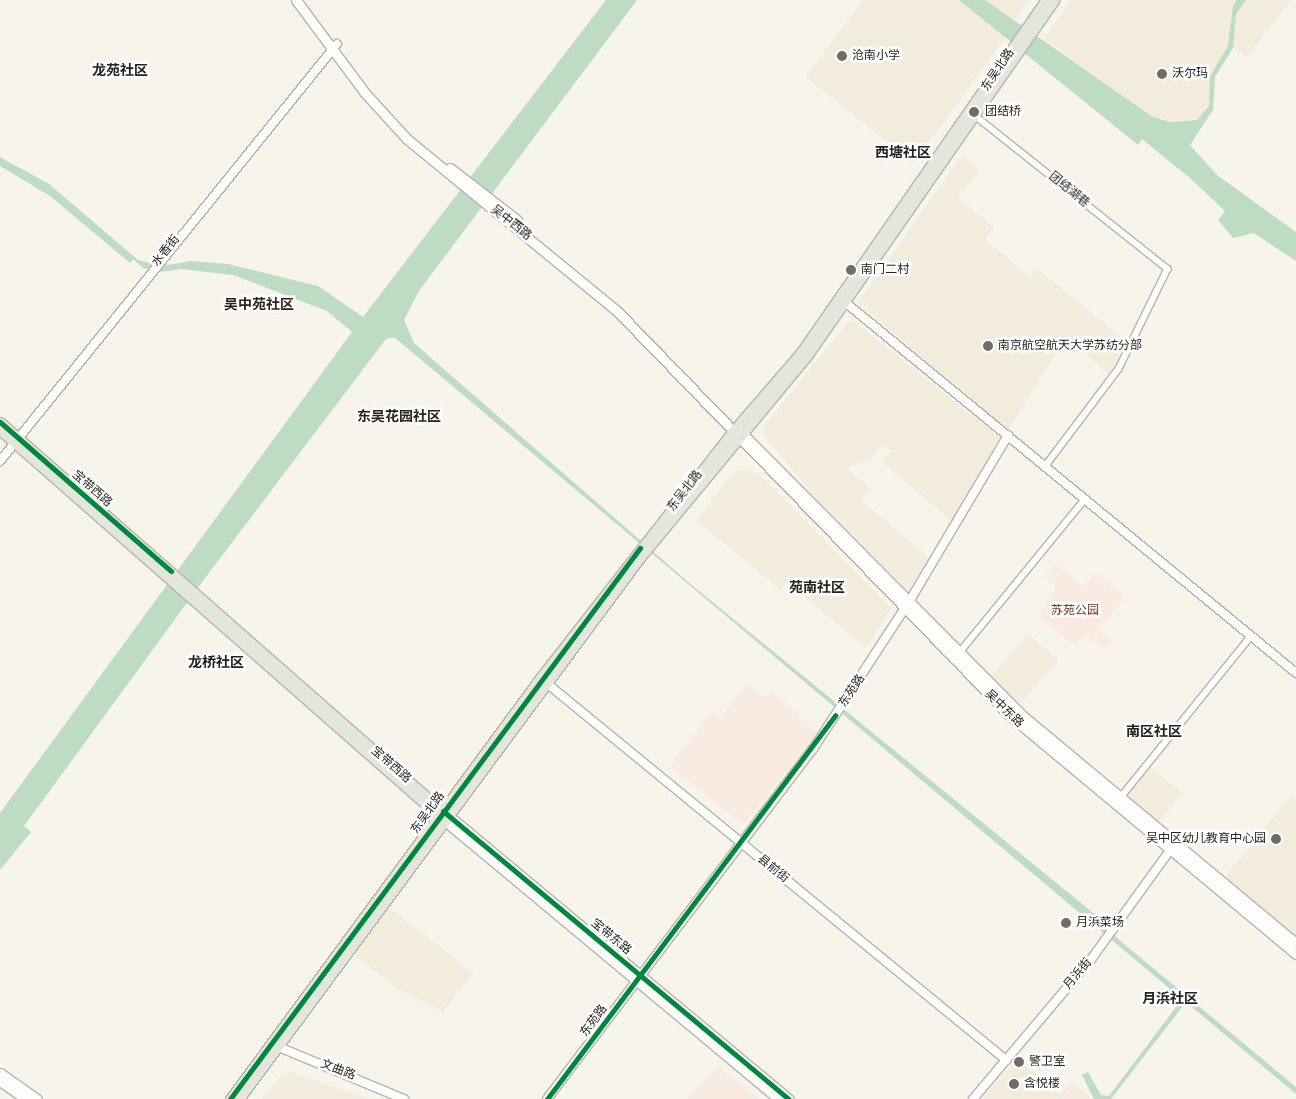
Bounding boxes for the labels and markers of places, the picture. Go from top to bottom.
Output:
place label: 沧南小学 [852,49,900,63]
marker: 沧南小学 [836,50,848,62]
place label: 沃尔玛 [1172,67,1208,81]
marker: 沃尔玛 [1156,68,1168,80]
marker: 团结桥 [967,105,981,119]
place label: 团结桥 [985,105,1021,119]
place label: 南门二村 [861,263,909,277]
marker: 南门二村 [845,264,857,276]
place label: 南京航空航天大学苏纺分部 [998,339,1142,353]
marker: 南京航空航天大学苏纺分部 [982,340,994,352]
place label: 吴中区幼儿教育中心园 [1146,832,1266,846]
marker: 吴中区幼儿教育中心园 [1270,833,1282,845]
place label: 月浜菜场 [1076,916,1124,930]
marker: 月浜菜场 [1060,917,1072,929]
place label: 警卫室 [1029,1055,1065,1069]
marker: 警卫室 [1013,1056,1025,1068]
place label: 含悦楼 [1024,1077,1060,1091]
marker: 含悦楼 [1008,1078,1020,1090]

